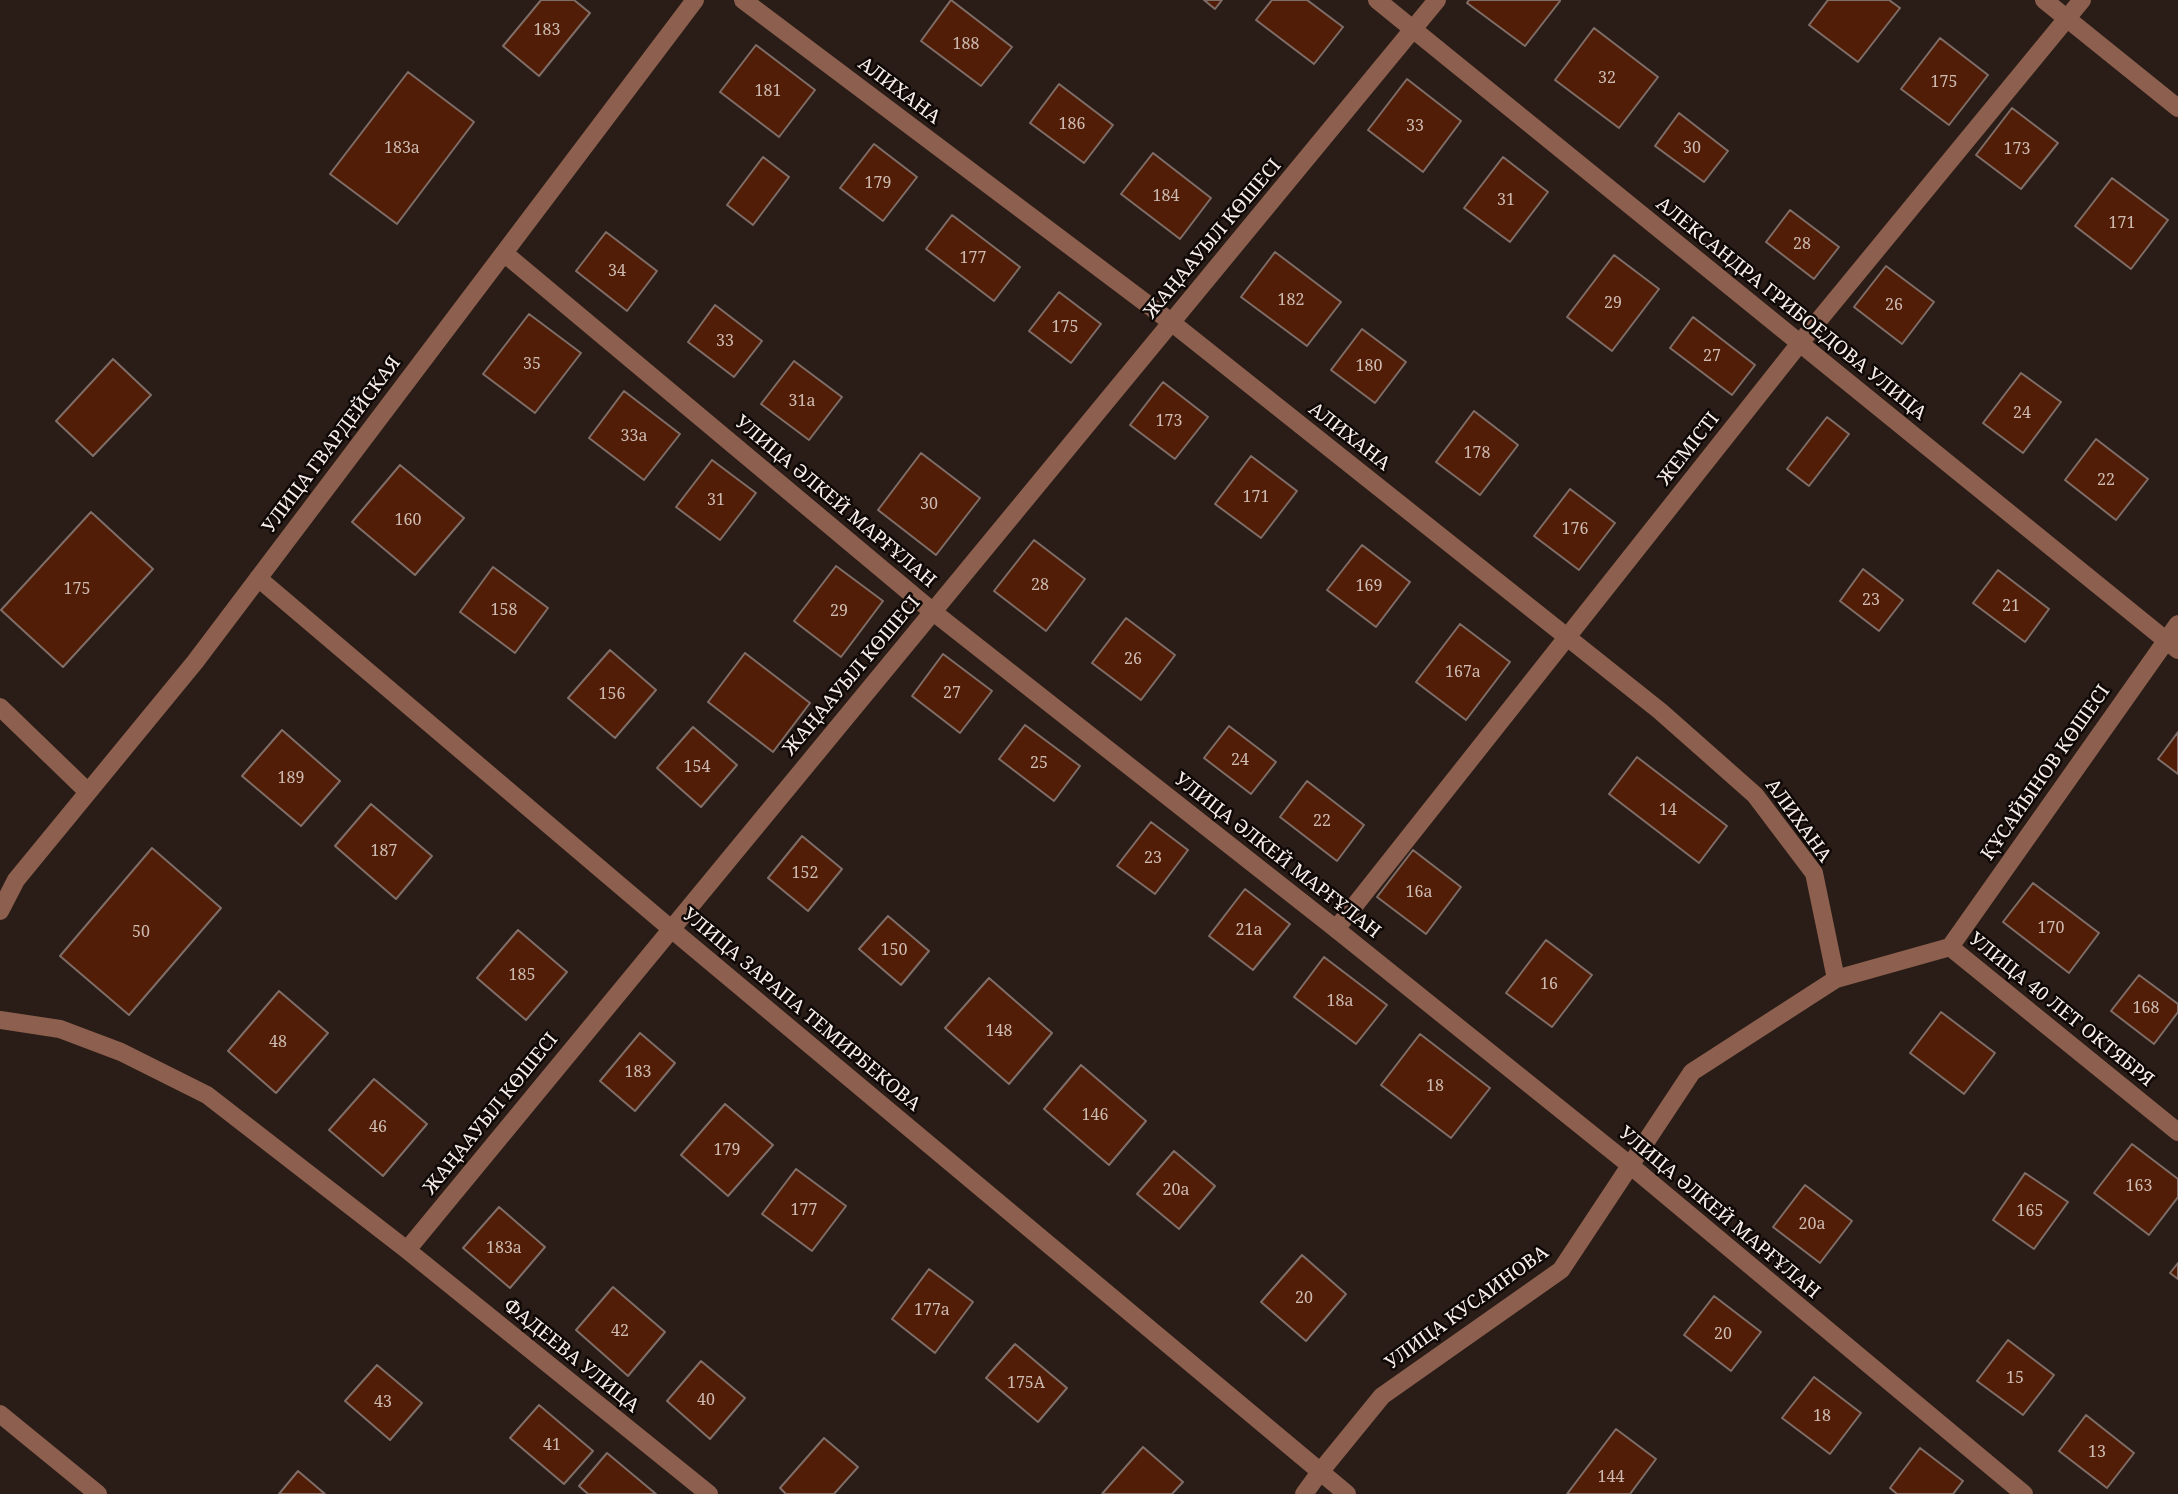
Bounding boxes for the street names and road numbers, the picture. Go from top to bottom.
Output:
street label: АЛИХАНА [853,53,945,129]
street label: ЖАҢААУЫЛ КӨШЕСІ [1140,155,1286,323]
street label: АЛЕКСАНДРА ГРИБОЕДОВА УЛИЦА [1651,193,1931,425]
street label: УЛИЦА ГВАРДЕЙСКАЯ [258,352,406,538]
street label: АЛИХАНА [1304,398,1394,476]
street label: ЖЕМІСТІ [1653,408,1725,490]
street label: УЛИЦА ӘЛКЕЙ МАРҒҰЛАН [730,411,940,593]
street label: ЖАҢААУЫЛ КӨШЕСІ [779,592,925,760]
street label: ҚҰСАЙЫНОВ КӨШЕСІ [1977,681,2115,865]
street label: УЛИЦА ӘЛКЕЙ МАРҒҰЛАН [1169,768,1385,944]
street label: АЛИХАНА [1760,775,1836,867]
street label: УЛИЦА ЗАРАПА ТЕМИРБЕКОВА [677,904,925,1116]
street label: УЛИЦА 40 ЛЕТ ОКТЯБРЯ [1964,928,2158,1092]
street label: ЖАҢААУЫЛ КӨШЕСІ [419,1029,563,1199]
street label: УЛИЦА ӘЛКЕЙ МАРҒҰЛАН [1614,1122,1824,1304]
street label: УЛИЦА КУСАИНОВА [1381,1241,1553,1375]
street label: ФАДЕЕВА УЛИЦА [498,1294,644,1418]

